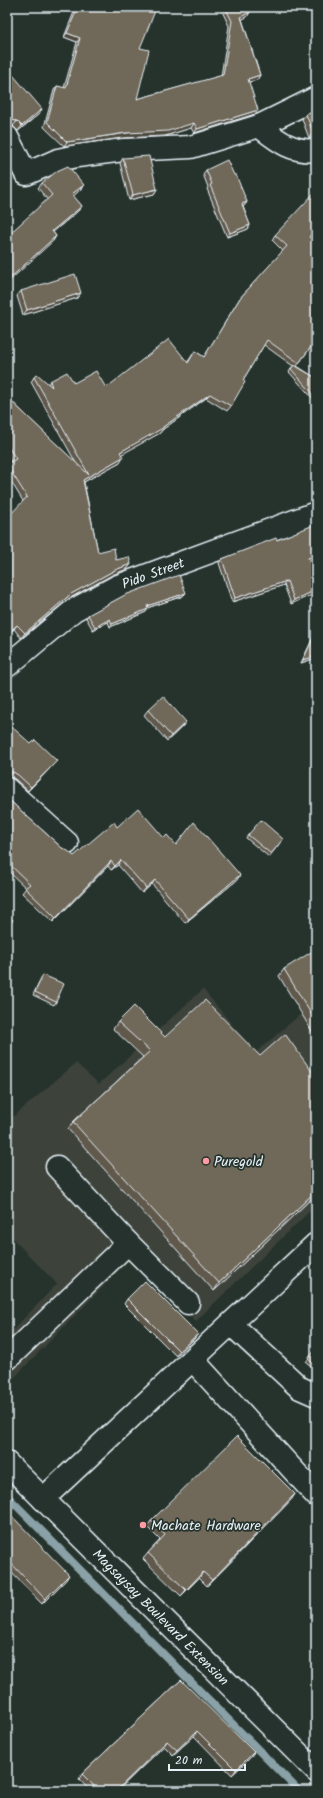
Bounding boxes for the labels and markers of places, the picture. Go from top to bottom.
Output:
place label: Puregold [214,1151,264,1173]
marker: Puregold [201,1156,211,1166]
place label: Machate Hardware [151,1515,261,1537]
marker: Machate Hardware [138,1520,148,1530]

